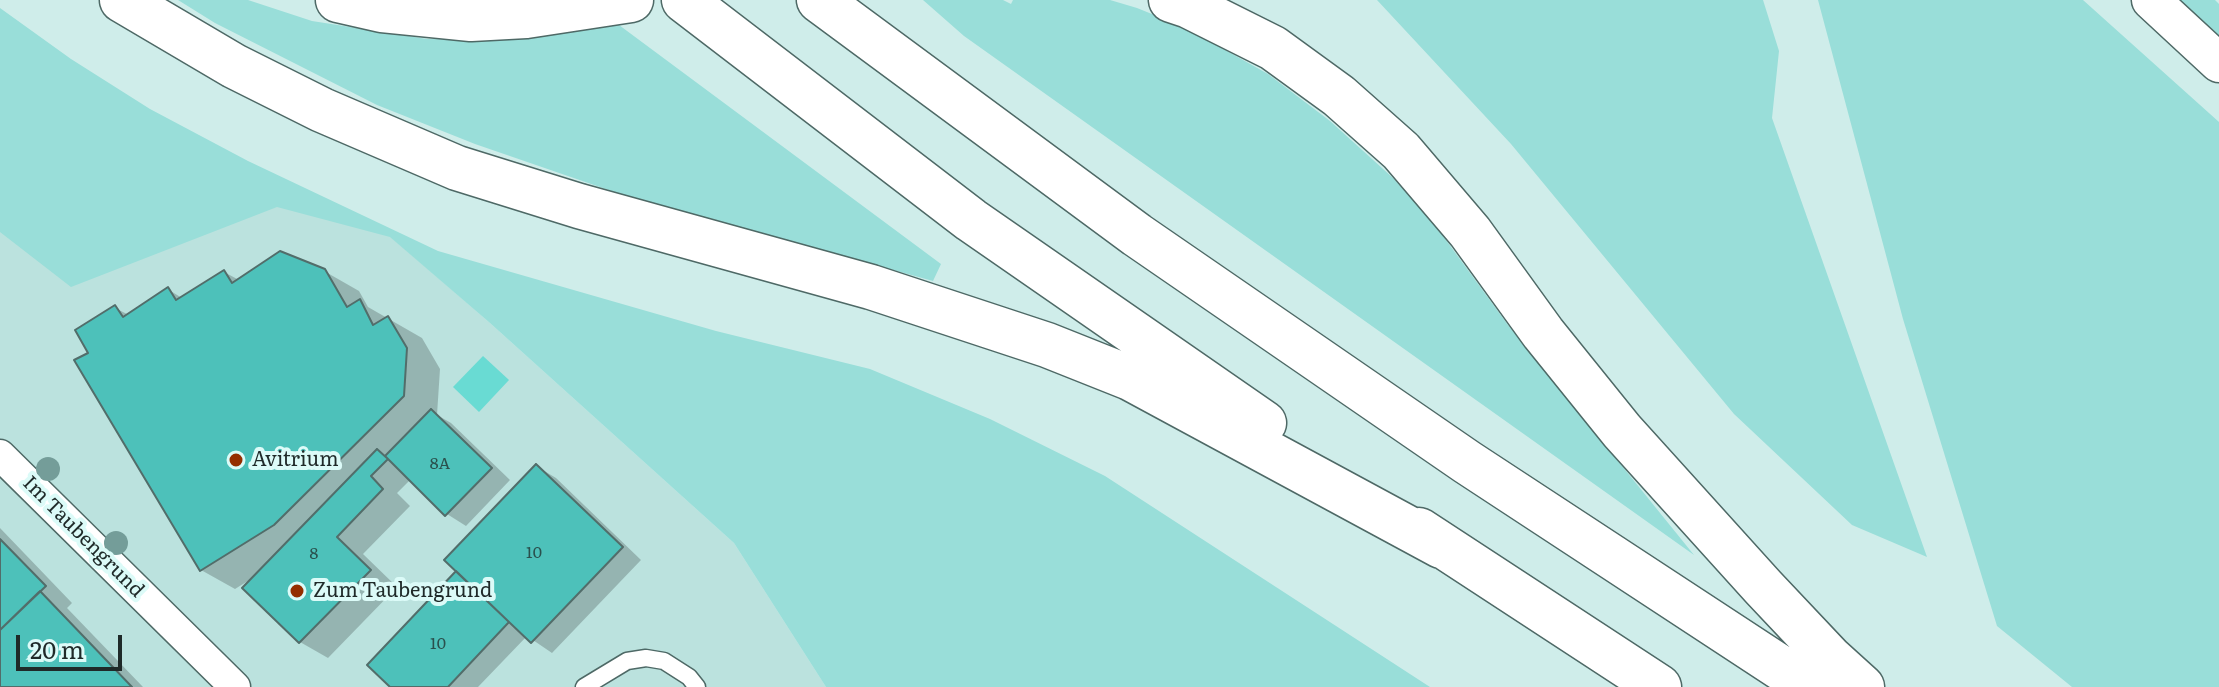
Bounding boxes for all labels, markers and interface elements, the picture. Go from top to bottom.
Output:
place label: Avitrium [252,448,339,472]
marker: Avitrium [227,451,245,469]
house number: 8A [430,454,450,474]
street label: Im Taubengrund [17,471,149,603]
house number: 10 [526,543,542,563]
house number: 8 [310,544,318,564]
place label: Zum Taubengrund [313,579,492,603]
marker: Zum Taubengrund [288,582,306,600]
scale bar [20,619,126,669]
text: 20 m [30,631,84,666]
house number: 10 [430,634,446,654]

